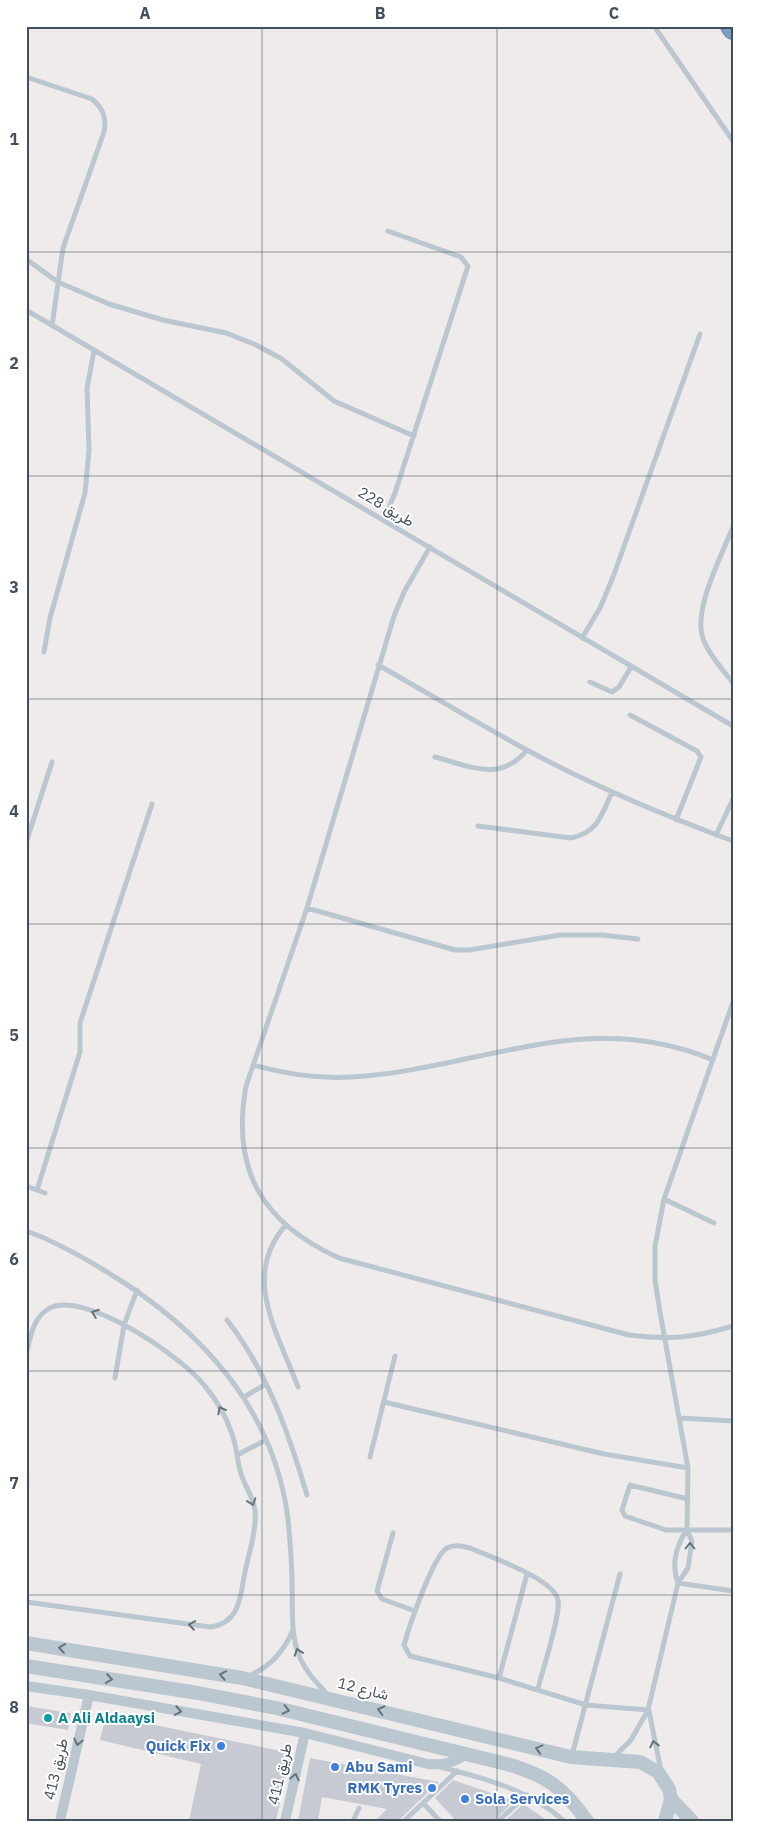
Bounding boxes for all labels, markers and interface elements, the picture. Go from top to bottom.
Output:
text: A [140,3,151,23]
text: B [375,3,386,23]
text: C [609,3,619,23]
text: 1 [9,129,19,149]
text: 2 [9,353,19,373]
street label: طريق 228 [354,482,418,532]
text: 3 [9,577,19,597]
text: 4 [9,801,19,821]
text: 5 [9,1025,19,1045]
text: 6 [9,1249,19,1269]
one-way arrow [91,1309,100,1319]
one-way arrow [217,1406,227,1415]
text: 7 [9,1473,19,1493]
one-way arrow [246,1497,256,1505]
one-way arrow [685,1541,695,1549]
one-way arrow [188,1620,197,1630]
one-way arrow [58,1643,67,1653]
one-way arrow [294,1648,304,1657]
one-way arrow [218,1670,227,1680]
street label: شارع 12 [335,1673,391,1706]
one-way arrow [105,1674,113,1684]
text: 8 [9,1697,19,1717]
one-way arrow [174,1705,182,1715]
one-way arrow [282,1705,291,1715]
one-way arrow [377,1705,386,1716]
place label: A Ali Aldaaysi [58,1708,155,1727]
marker: A Ali Aldaaysi [42,1712,54,1724]
street label: طريق 413 [39,1736,73,1802]
place label: Quick Fix [146,1736,212,1755]
one-way arrow [73,1738,84,1747]
marker: Quick Fix [215,1740,227,1752]
one-way arrow [649,1740,660,1748]
street label: طريق 411 [263,1741,297,1807]
one-way arrow [535,1744,544,1754]
place label: Abu Sami [345,1757,412,1776]
marker: Abu Sami [329,1761,341,1773]
one-way arrow [289,1773,300,1781]
place label: RMK Tyres [347,1778,422,1797]
marker: RMK Tyres [426,1782,438,1794]
place label: Sola Services [475,1789,570,1808]
marker: Sola Services [459,1793,471,1805]

